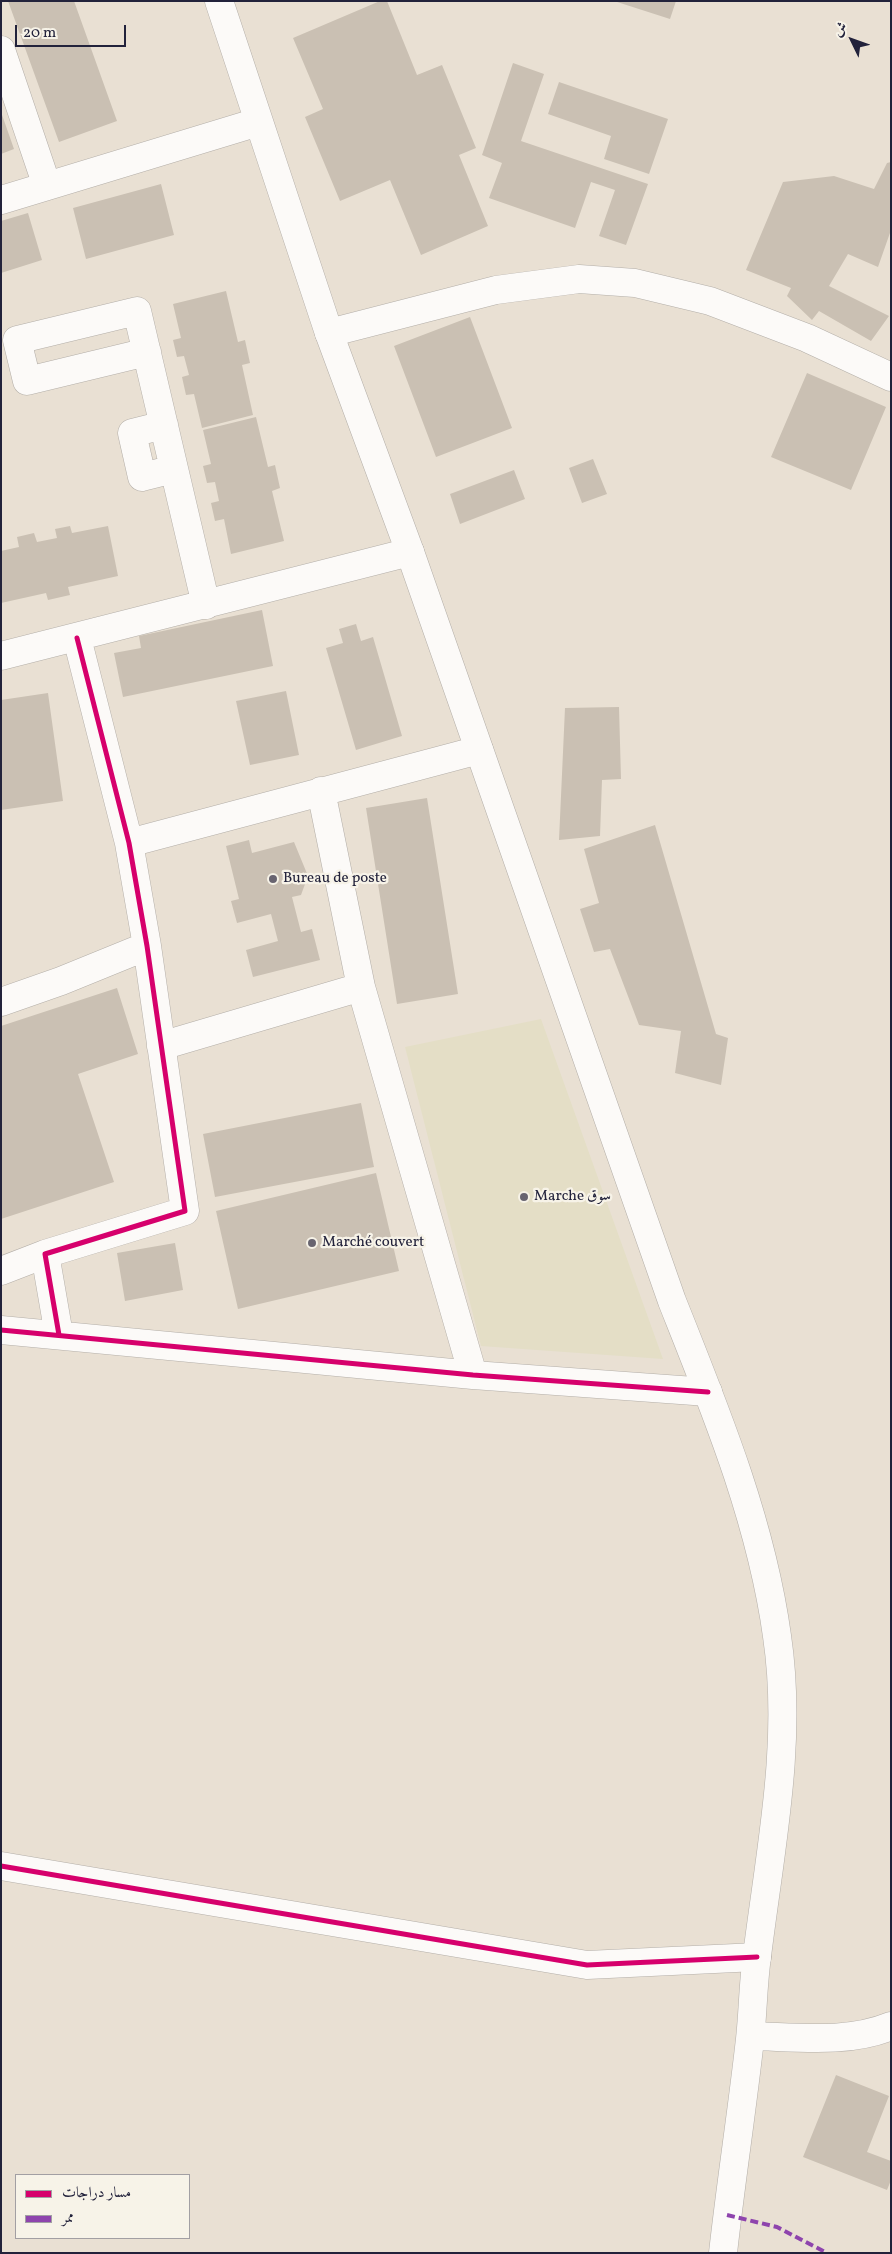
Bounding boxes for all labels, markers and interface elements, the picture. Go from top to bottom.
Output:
scale bar [18,15,129,47]
north arrow [827,15,877,65]
text: ش [829,18,852,41]
text: 20 m [23,23,56,44]
place label: Bureau de poste [283,870,387,888]
marker: Bureau de poste [267,873,279,885]
place label: Marche سوق [534,1188,611,1206]
marker: Marche سوق [518,1191,530,1203]
place label: Marché couvert [322,1234,424,1252]
marker: Marché couvert [306,1237,318,1249]
legend [15,2174,190,2239]
text: مسار دراجات [62,2183,131,2204]
text: ممر [62,2208,74,2229]

